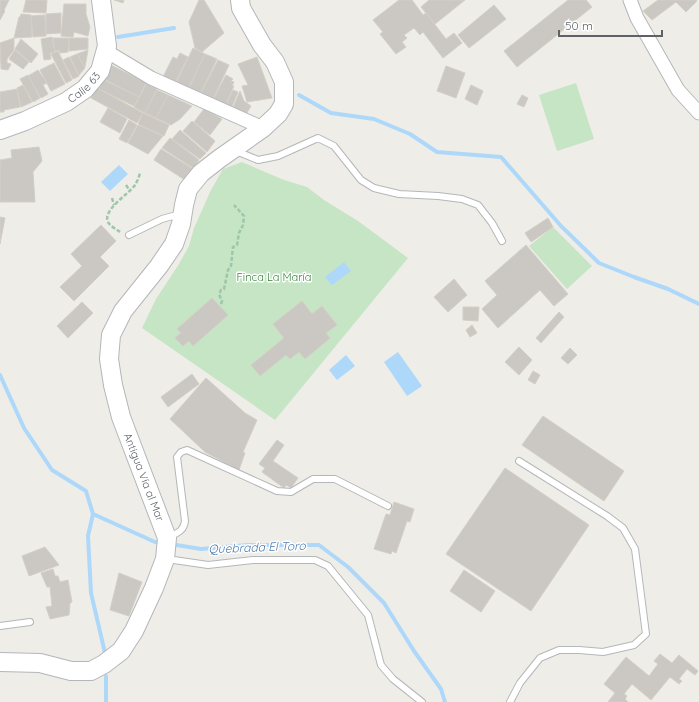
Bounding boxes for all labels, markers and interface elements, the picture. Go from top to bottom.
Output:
scale bar [559,12,662,38]
text: 50 m [565,18,593,33]
street label: Calle 63 [65,69,103,106]
park label: Finca La María [237,270,311,284]
street label: Antigua Vía al Mar [121,431,168,524]
water label: Quebrada El Toro [208,538,307,556]

